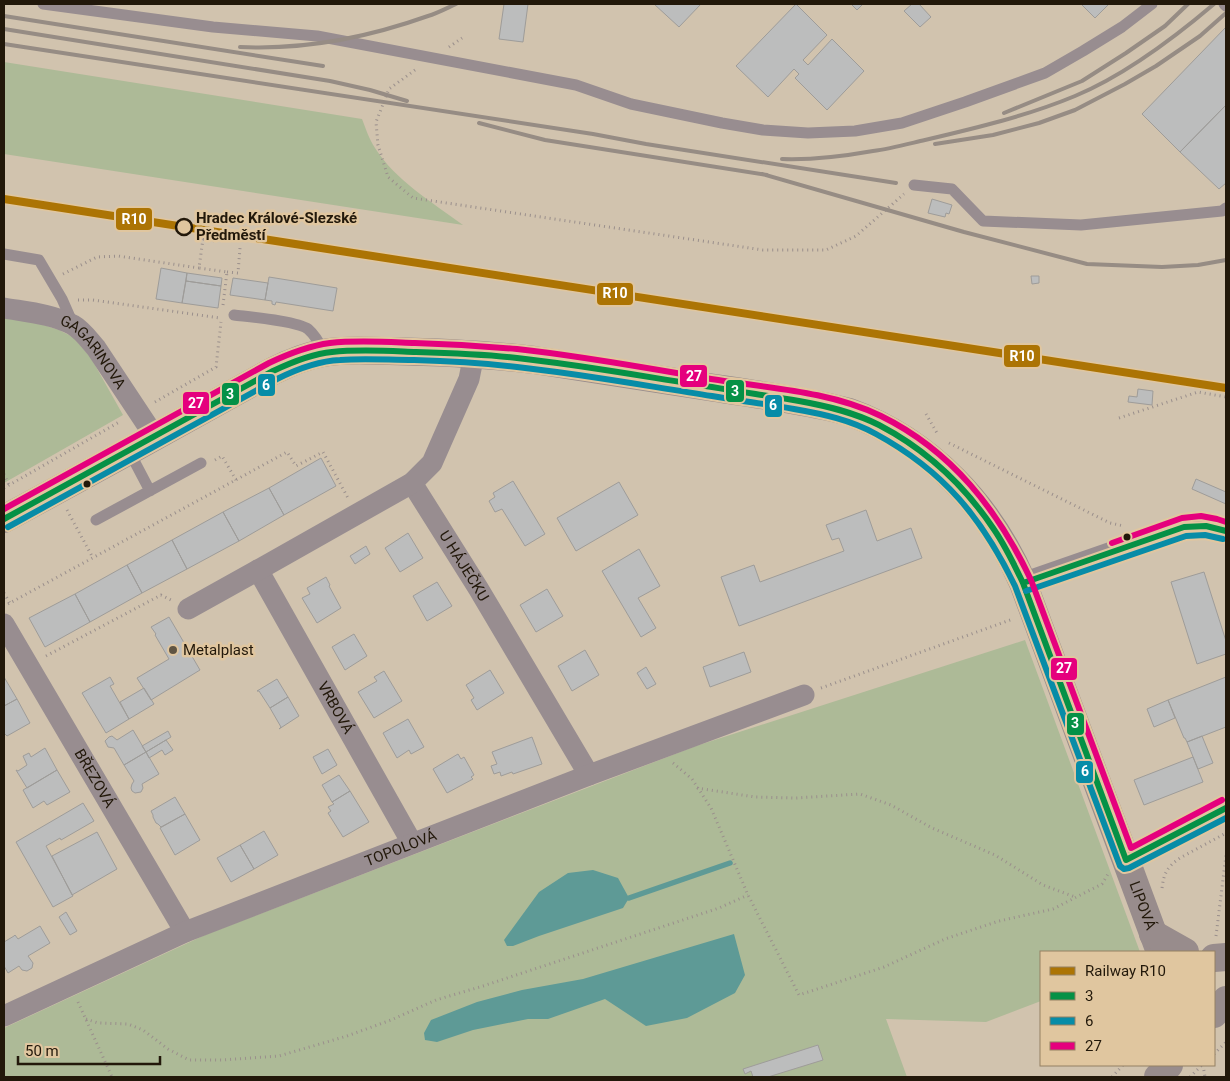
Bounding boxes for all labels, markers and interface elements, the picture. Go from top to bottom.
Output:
line badge: R10 [115,207,153,231]
place label: Hradec Králové-Slezské Předměstí [196,209,357,244]
text: R10 [121,211,147,227]
marker: Hradec Králové-Slezské Předměstí [175,218,193,236]
line badge: R10 [596,282,634,306]
text: R10 [602,285,628,301]
street label: GAGARINOVA [58,311,130,393]
line badge: R10 [1003,344,1041,368]
text: R10 [1009,348,1035,364]
line badge: 27 [679,364,708,388]
text: 27 [686,368,702,384]
line badge: 6 [257,373,276,397]
text: 6 [262,377,270,393]
line badge: 3 [725,379,745,403]
line badge: 3 [221,382,240,406]
text: 3 [731,383,739,399]
text: 3 [226,386,234,402]
line badge: 27 [182,391,210,415]
line badge: 6 [764,394,783,418]
text: 27 [188,395,204,411]
text: 6 [769,397,777,413]
unlabelled marker [82,479,92,489]
street label: U HÁJEČKU [435,527,493,605]
unlabelled marker [1122,532,1132,542]
place label: Metalplast [183,641,254,659]
marker: Metalplast [167,644,179,656]
line badge: 27 [1050,657,1078,681]
text: 27 [1056,660,1072,676]
street label: VRBOVÁ [314,678,358,737]
line badge: 3 [1066,712,1085,736]
text: 3 [1071,715,1079,731]
street label: BŘEZOVÁ [70,746,119,811]
line badge: 6 [1075,760,1094,784]
text: 6 [1081,763,1089,779]
street label: TOPOLOVÁ [362,826,439,870]
street label: LIPOVÁ [1126,879,1160,933]
legend [1040,951,1215,1066]
text: Railway R10 [1085,962,1166,980]
text: 3 [1085,987,1093,1005]
text: 6 [1085,1012,1093,1030]
scale bar [18,1034,160,1066]
text: 27 [1085,1037,1102,1055]
text: 50 m [25,1042,59,1060]

